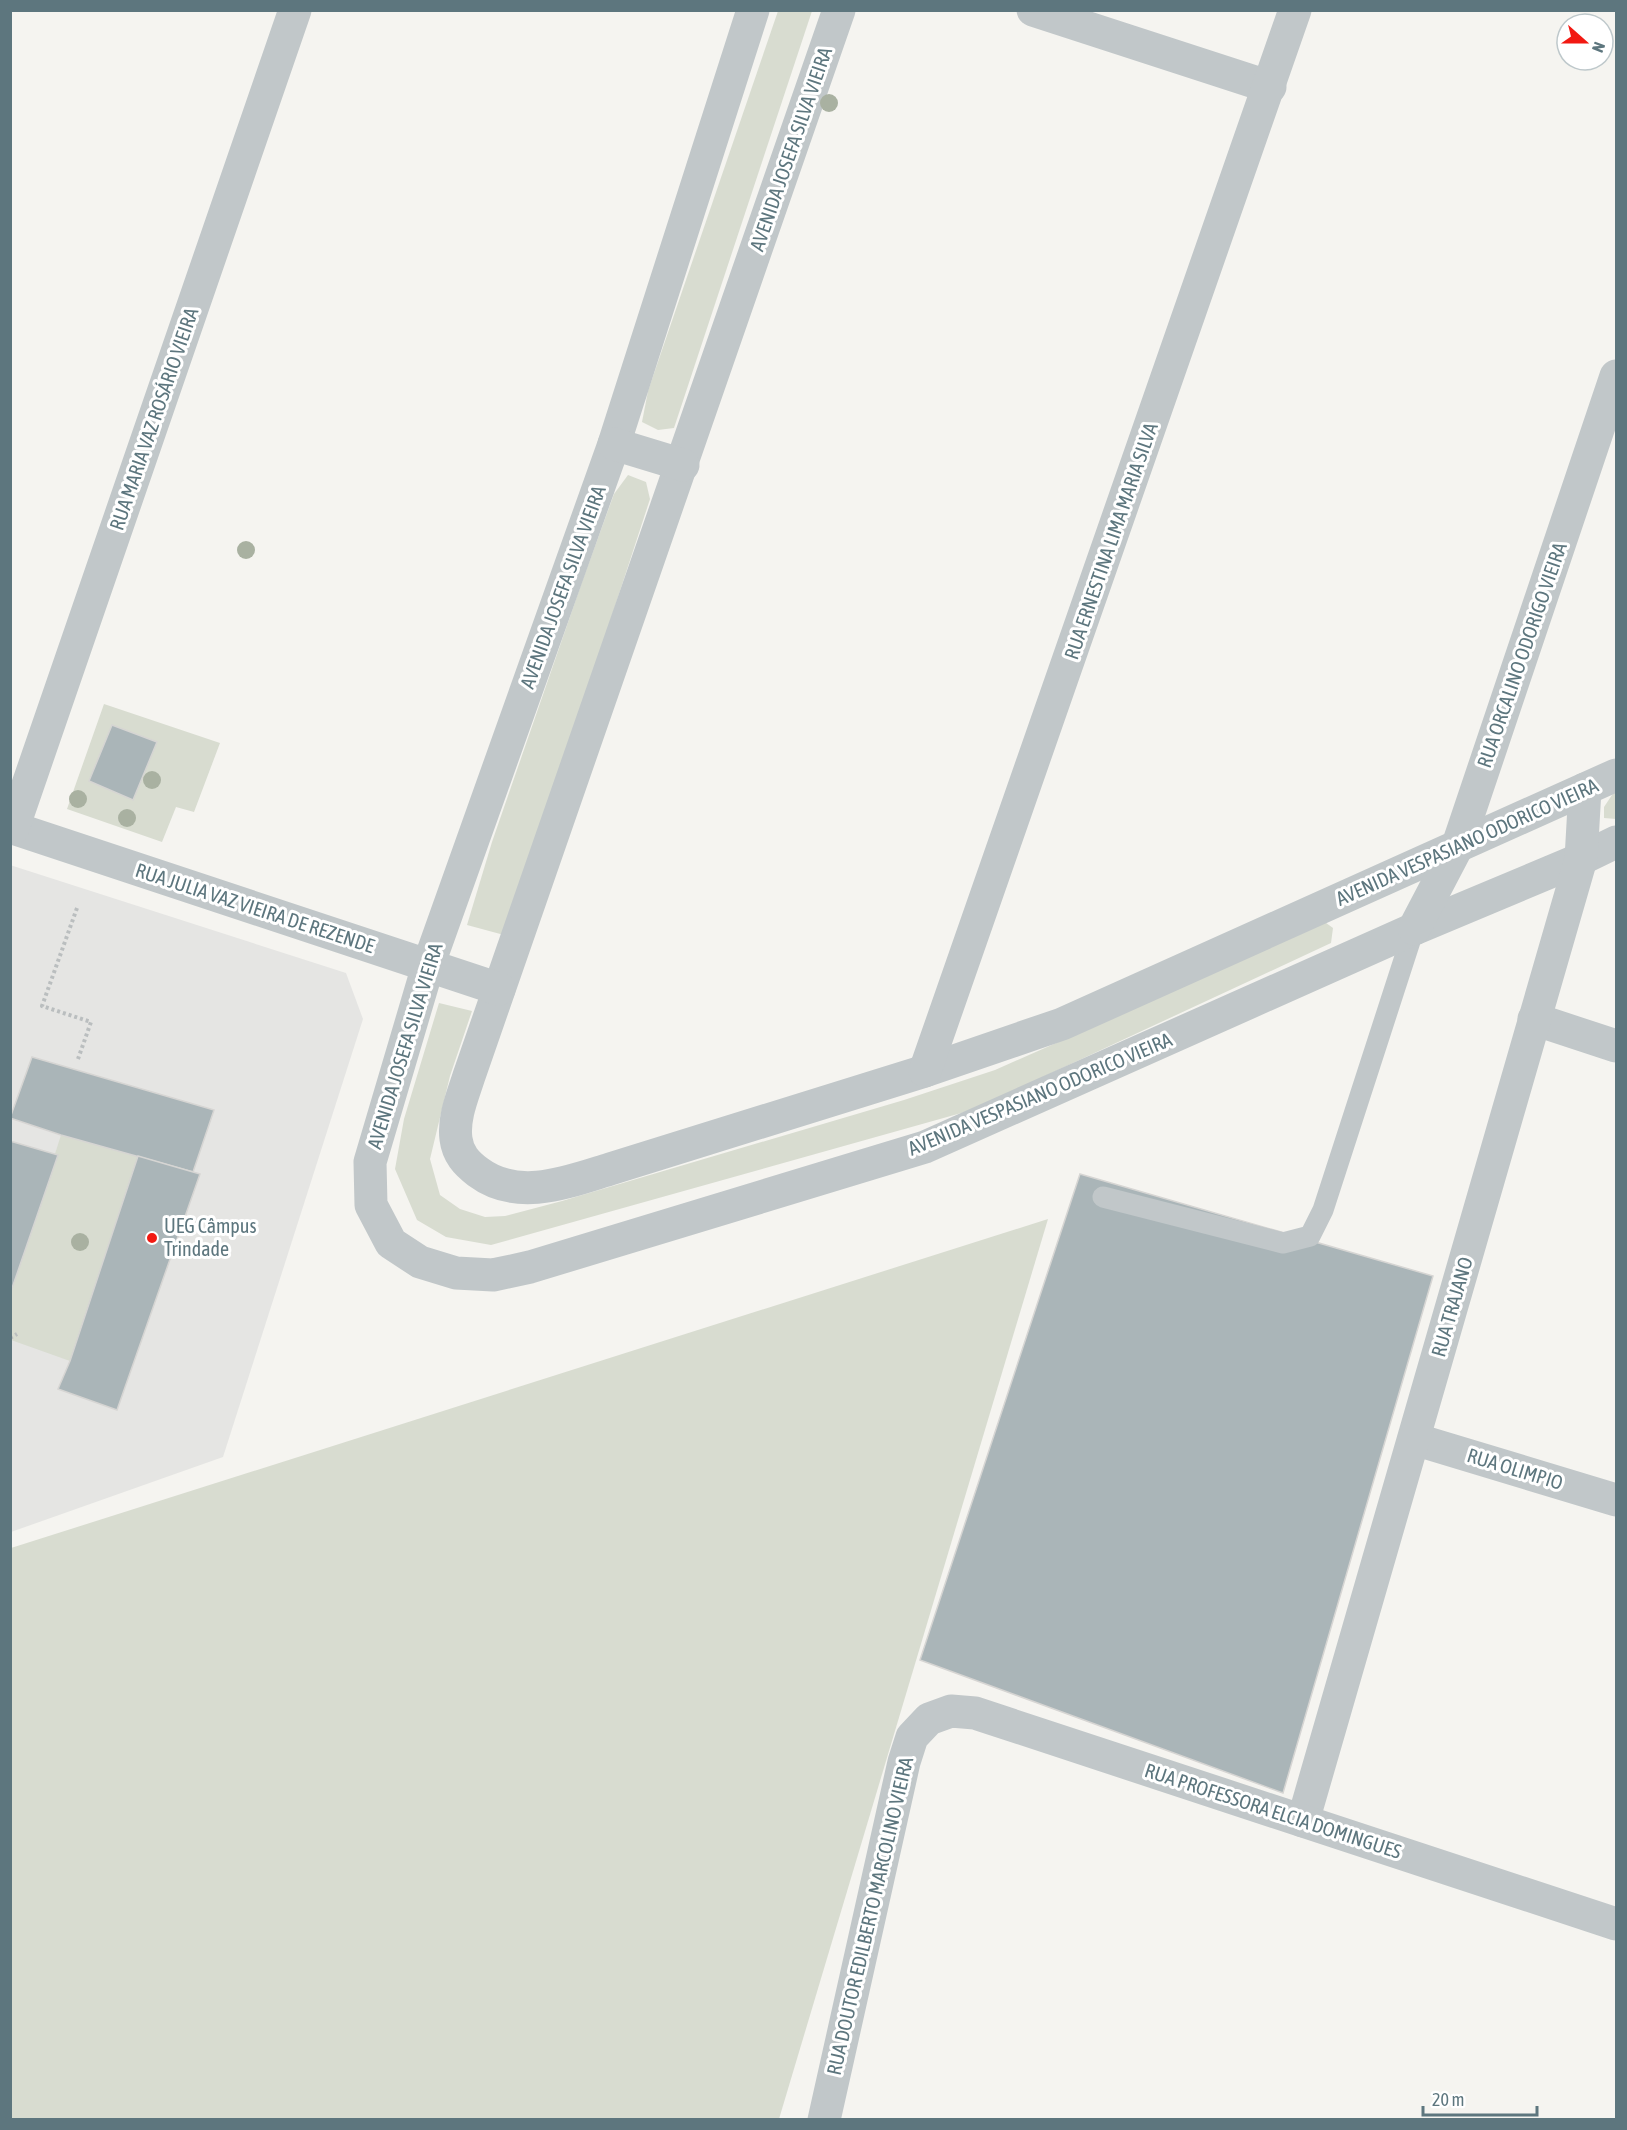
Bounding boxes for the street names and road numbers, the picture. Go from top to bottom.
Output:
street label: AVENIDA JOSEFA SILVA VIEIRA [745,44,836,254]
street label: RUA MARIA VAZ ROSÁRIO VIEIRA [105,304,202,533]
street label: RUA ERNESTINA LIMA MARIA SILVA [1059,419,1162,662]
street label: AVENIDA JOSEFA SILVA VIEIRA [515,482,610,691]
street label: RUA ORCALINO ODORIGO VIEIRA [1472,539,1571,770]
street label: AVENIDA VESPASIANO ODORICO VIEIRA [1332,773,1602,910]
street label: RUA JULIA VAZ VIEIRA DE REZENDE [133,858,378,957]
street label: AVENIDA JOSEFA SILVA VIEIRA [362,940,447,1152]
street label: AVENIDA VESPASIANO ODORICO VIEIRA [904,1027,1175,1160]
street label: RUA TRAJANO [1426,1254,1477,1359]
street label: RUA OLIMPIO [1465,1443,1566,1494]
street label: RUA DOUTOR EDILBERTO MARCOLINO VIEIRA [822,1754,917,2077]
street label: RUA PROFESSORA ELCIA DOMINGUES [1142,1758,1404,1863]

